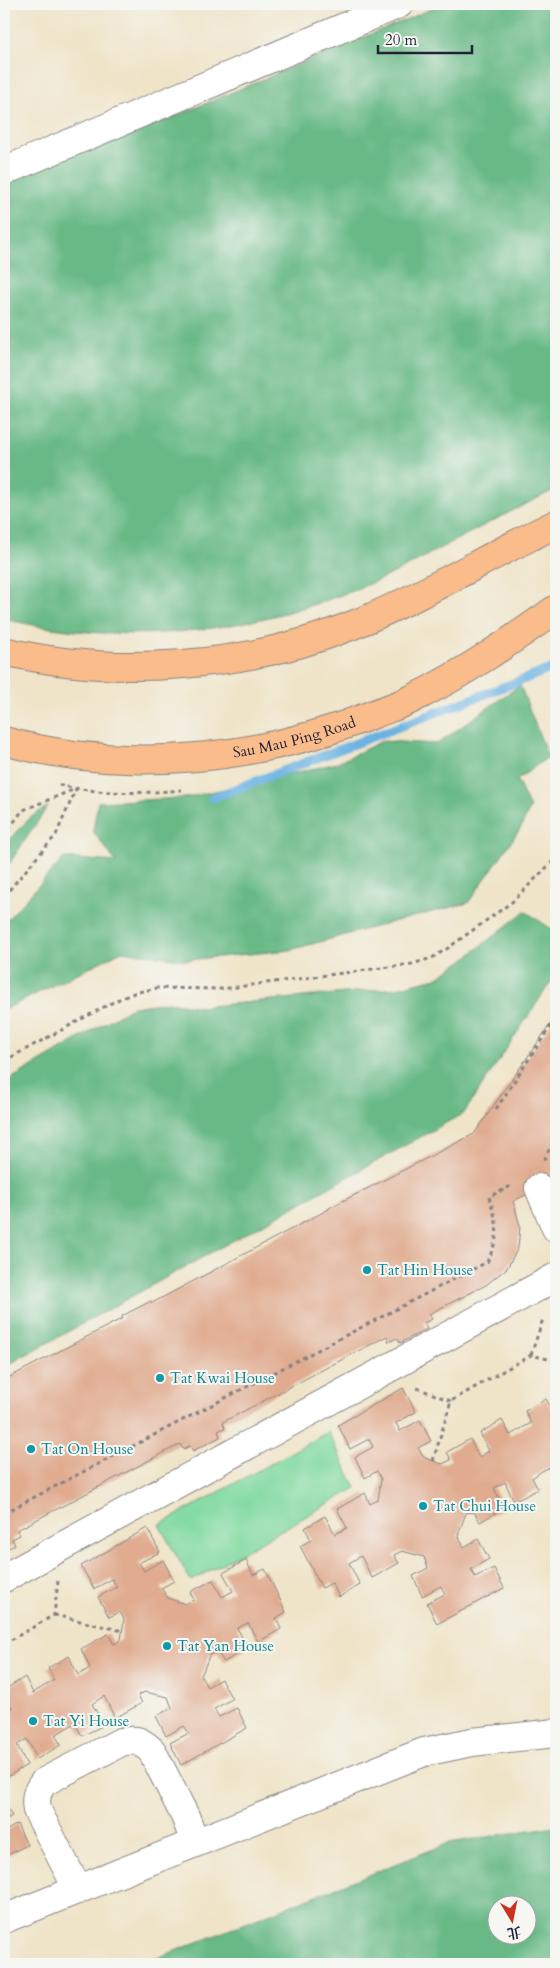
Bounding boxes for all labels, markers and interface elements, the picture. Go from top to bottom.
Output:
scale bar [378,22,471,54]
text: 20 m [385,30,417,50]
street label: Sau Mau Ping Road [231,712,358,763]
place label: Tat Hin House [377,1260,473,1280]
marker: Tat Hin House [361,1264,373,1276]
place label: Tat Kwai House [170,1368,275,1388]
marker: Tat Kwai House [154,1372,166,1384]
place label: Tat On House [41,1439,134,1459]
marker: Tat On House [25,1443,37,1455]
place label: Tat Chui House [433,1496,536,1516]
marker: Tat Chui House [417,1500,429,1512]
place label: Tat Yan House [177,1636,274,1656]
marker: Tat Yan House [161,1640,173,1652]
place label: Tat Yi House [43,1711,130,1731]
marker: Tat Yi House [27,1715,39,1727]
north arrow [488,1896,538,1946]
text: 北 [506,1922,523,1943]

